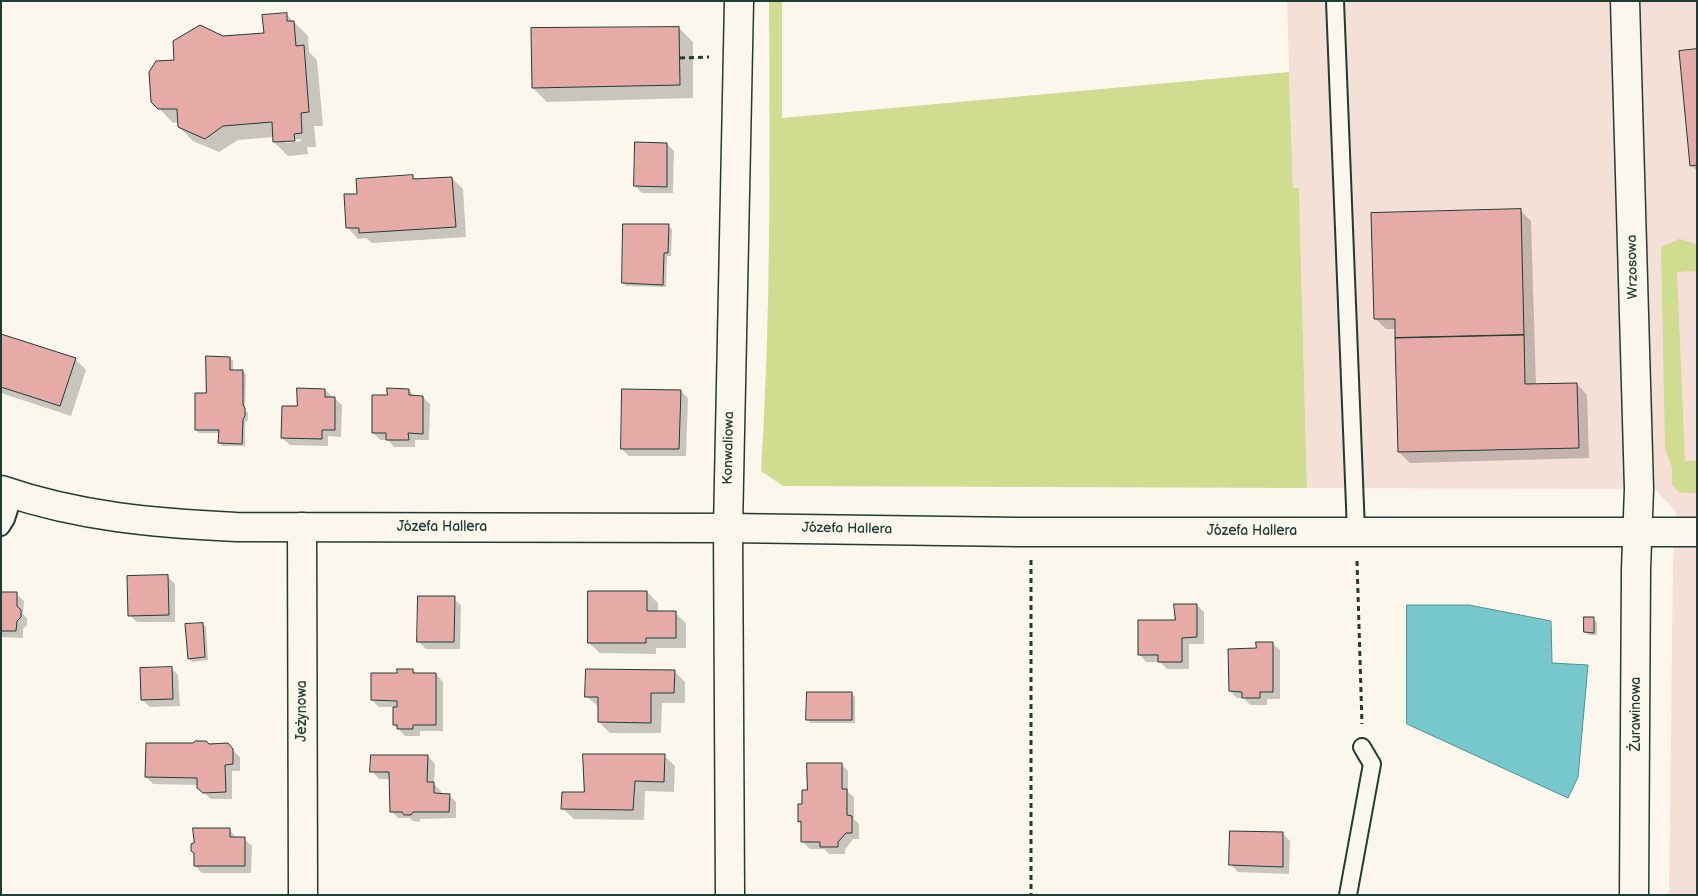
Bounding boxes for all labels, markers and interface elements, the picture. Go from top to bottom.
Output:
street label: Wrzosowa [1624,235,1642,299]
street label: Konwaliowa [720,411,738,485]
street label: Józefa Hallera [397,519,487,535]
street label: Józefa Hallera [802,520,892,538]
street label: Józefa Hallera [1207,523,1297,539]
street label: Żurawinowa [1628,677,1644,751]
street label: Jeżynowa [294,680,310,742]

